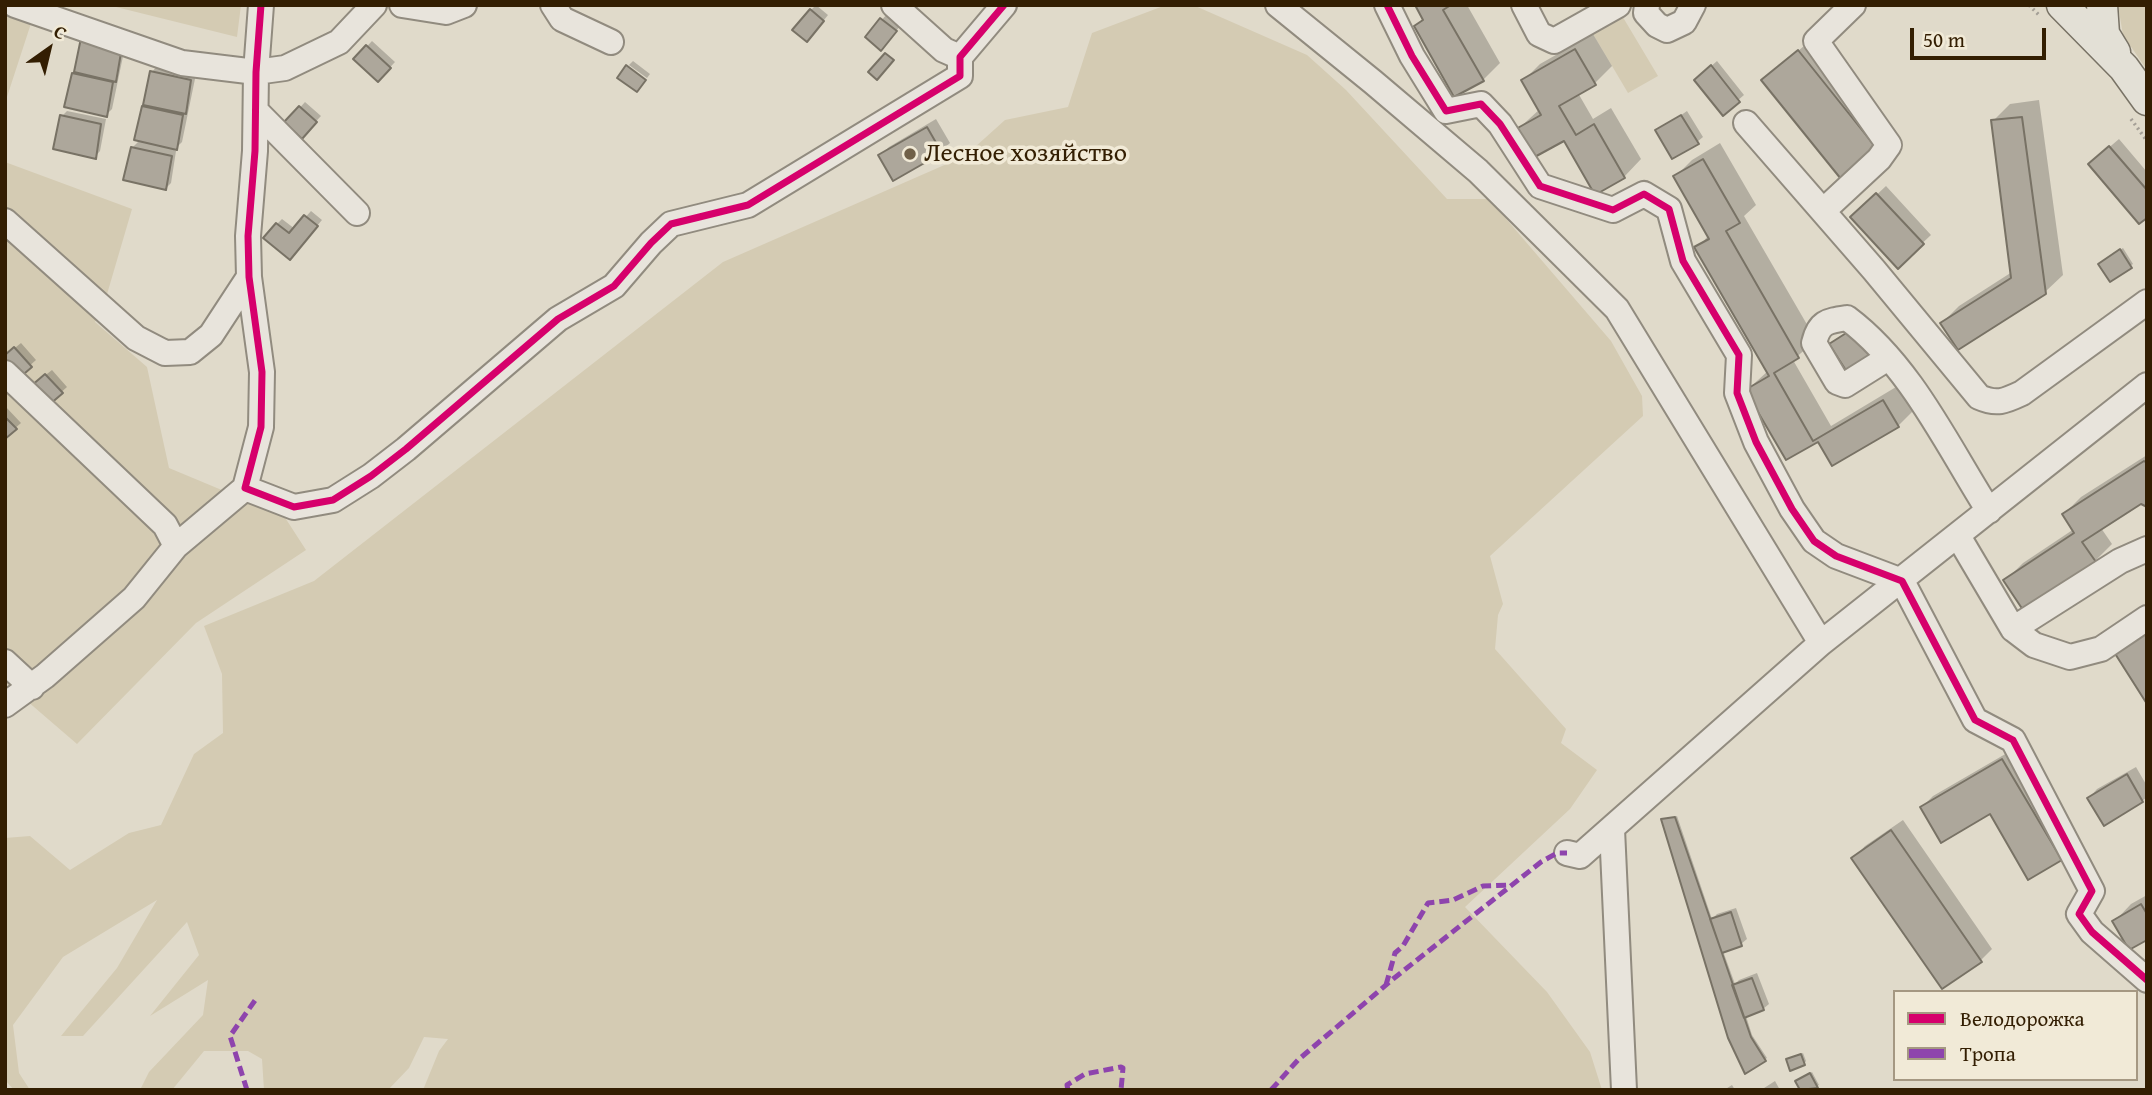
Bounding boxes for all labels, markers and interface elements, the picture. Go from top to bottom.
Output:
north arrow [14,14,84,84]
scale bar [1914,14,2050,58]
text: С [48,17,73,46]
text: 50 m [1923,24,1965,55]
place label: Лесное хозяйство [924,138,1127,170]
marker: Лесное хозяйство [902,146,918,162]
legend [1893,990,2138,1081]
text: Велодорожка [1960,1003,2085,1034]
text: Тропа [1960,1038,2016,1069]

